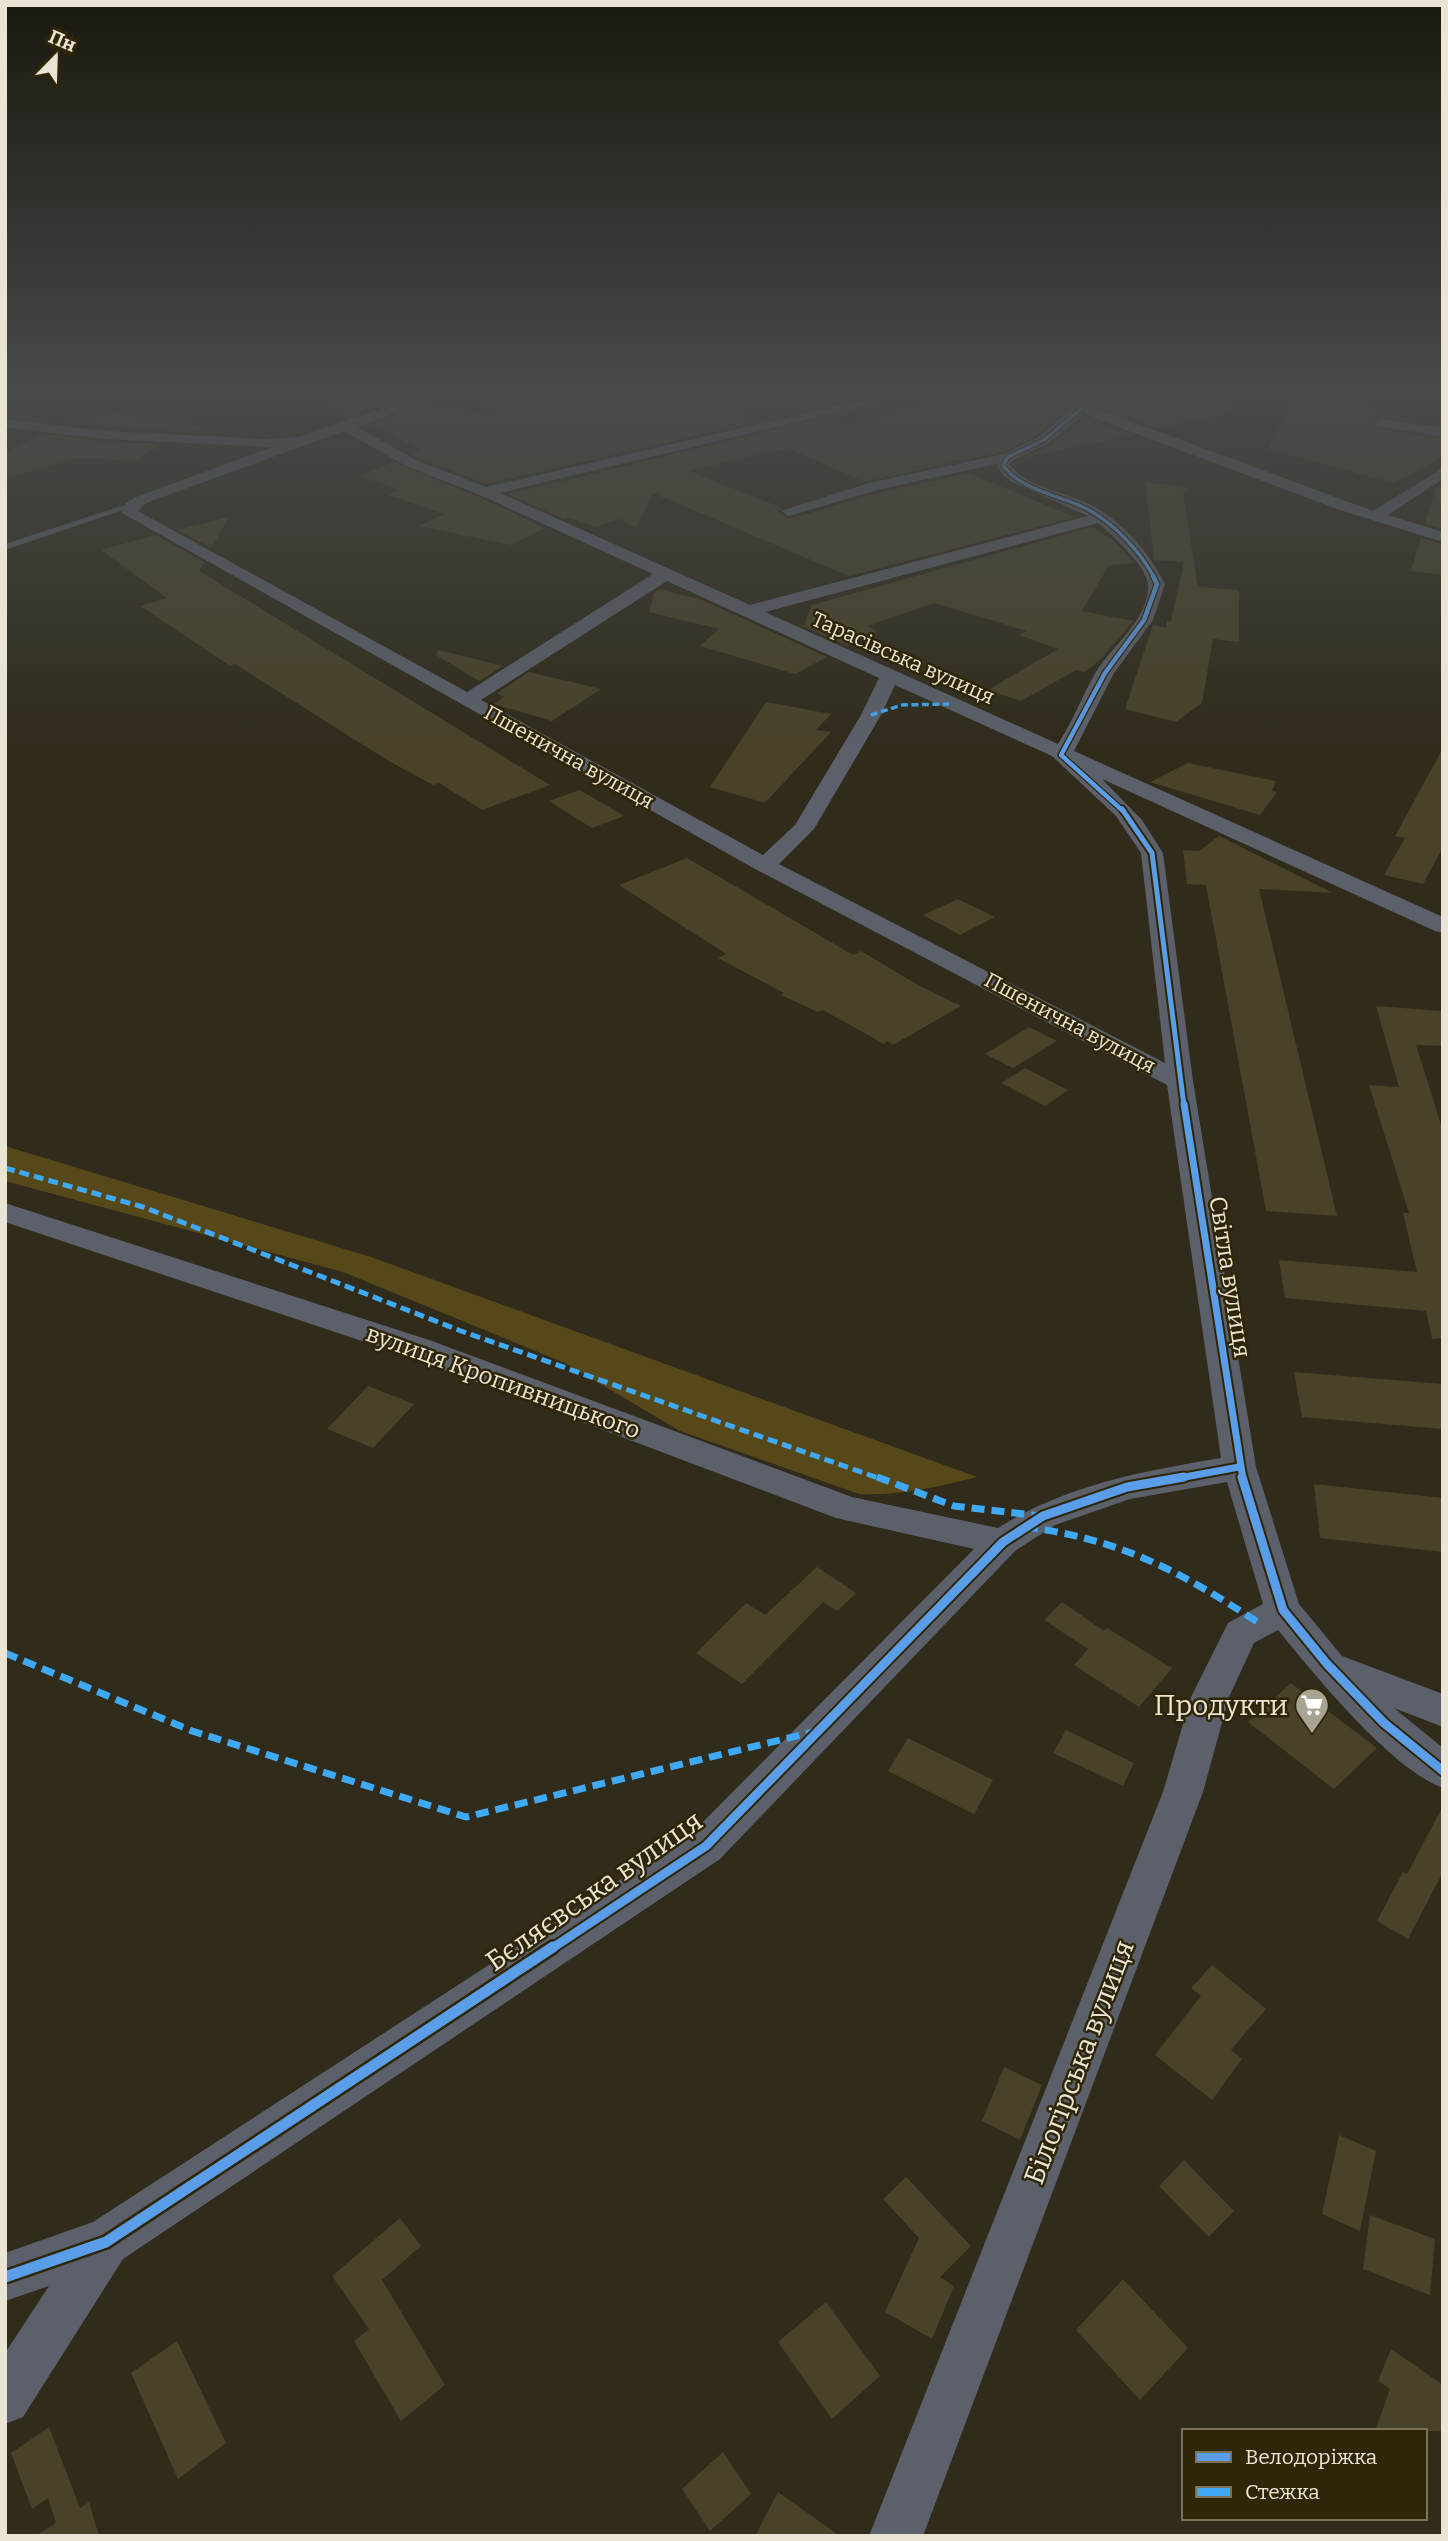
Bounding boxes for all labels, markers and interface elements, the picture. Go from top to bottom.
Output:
north arrow [21,21,91,91]
text: Пн [45,25,80,57]
street label: Тарасівська вулиця [808,606,998,710]
street label: Пшенична вулиця [480,700,658,814]
street label: Пшенична вулиця [980,967,1160,1079]
street label: Світла вулиця [1203,1194,1257,1360]
street label: вулиця Кропивницького [362,1319,644,1445]
supermarket icon: Продукти [1293,1686,1331,1735]
place label: Продукти [1154,1689,1288,1722]
street label: Бєляєвська вулиця [480,1804,708,1978]
street label: Білогірська вулиця [1017,1935,1141,2189]
legend [1182,2429,1427,2520]
text: Велодоріжка [1245,2444,1378,2470]
text: Стежка [1245,2479,1320,2505]

